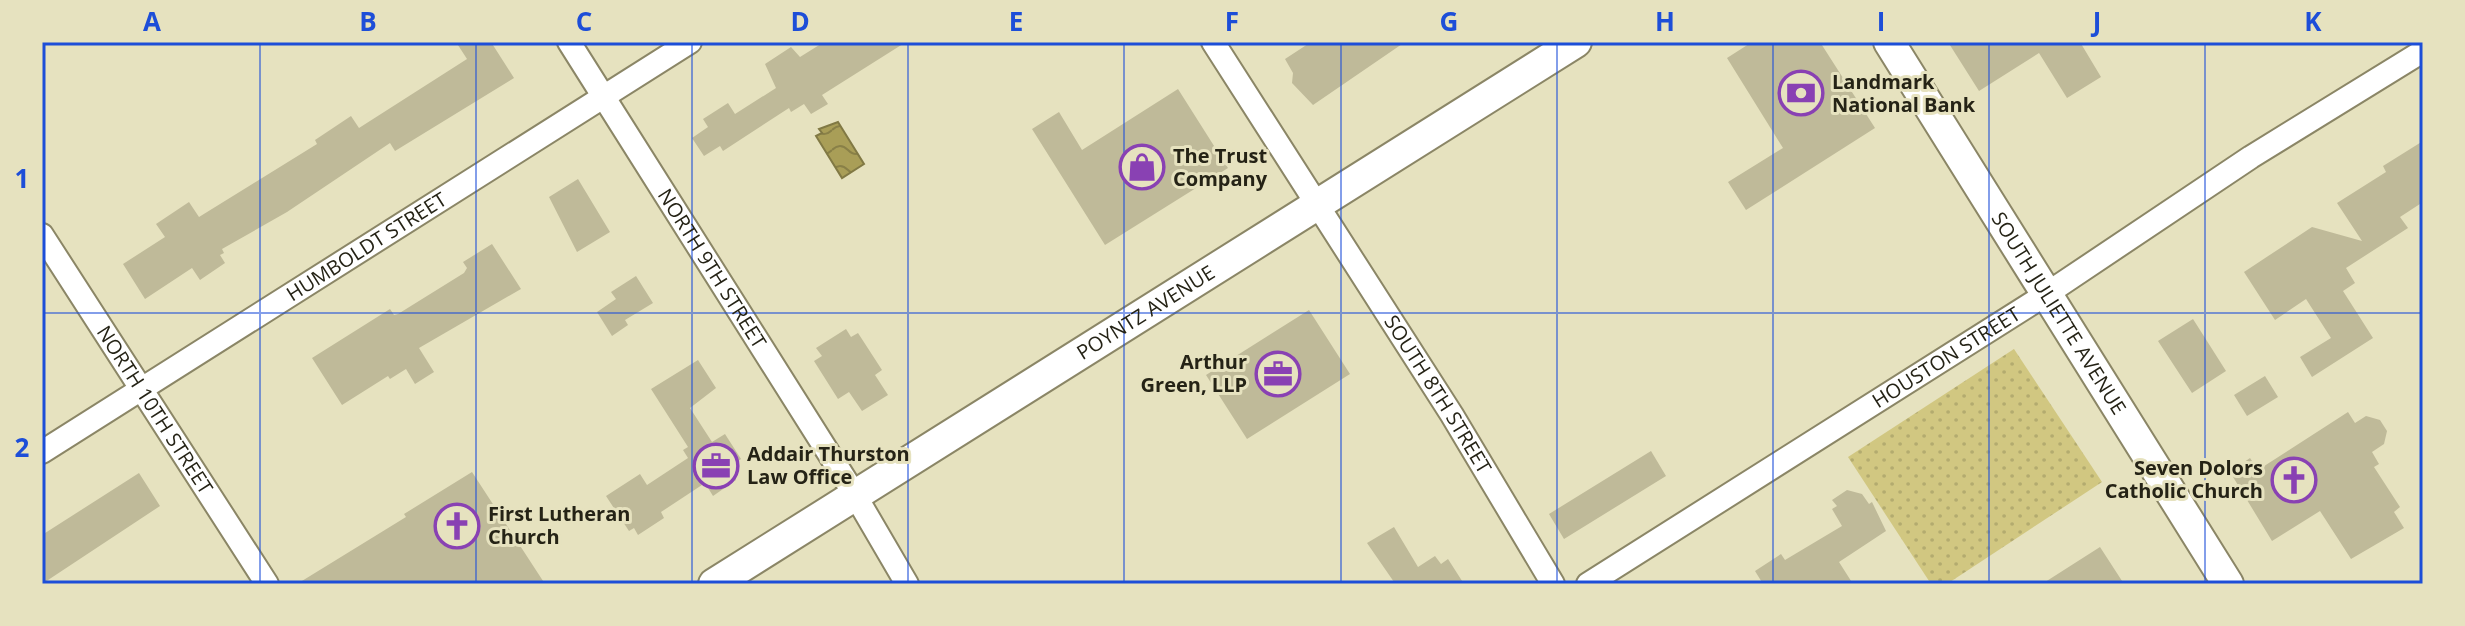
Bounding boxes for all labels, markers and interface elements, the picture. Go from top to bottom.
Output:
text: A [143,3,161,39]
text: B [359,3,377,39]
text: C [576,3,592,39]
text: D [790,3,810,39]
text: E [1009,3,1023,39]
text: F [1225,3,1239,39]
text: G [1440,3,1458,39]
text: H [1655,3,1675,39]
text: I [1877,3,1885,39]
text: J [2091,3,2101,39]
text: K [2304,3,2322,39]
place label: Landmark National Bank [1832,68,1976,118]
bank icon: Landmark National Bank [1777,69,1825,117]
place label: The Trust Company [1173,142,1268,192]
shop icon: The Trust Company [1118,143,1166,191]
text: 1 [15,160,29,196]
street label: NORTH 9TH STREET [652,183,773,353]
street label: HUMBOLDT STREET [281,185,451,307]
street label: SOUTH JULIETTE AVENUE [1986,207,2133,419]
street label: POYNTZ AVENUE [1071,259,1220,366]
street label: HOUSTON STREET [1867,300,2025,414]
street label: SOUTH 8TH STREET [1378,310,1498,478]
street label: NORTH 10TH STREET [91,320,219,499]
place label: Arthur Green, LLP [1141,348,1247,398]
office icon: Arthur Green, LLP [1254,350,1302,398]
text: 2 [15,429,30,465]
place label: Addair Thurston Law Office [747,440,910,490]
office icon: Addair Thurston Law Office [692,442,740,490]
place label: Seven Dolors Catholic Church [2105,454,2263,504]
church icon: Seven Dolors Catholic Church [2270,456,2318,504]
place label: First Lutheran Church [488,500,630,550]
church icon: First Lutheran Church [433,502,481,550]

